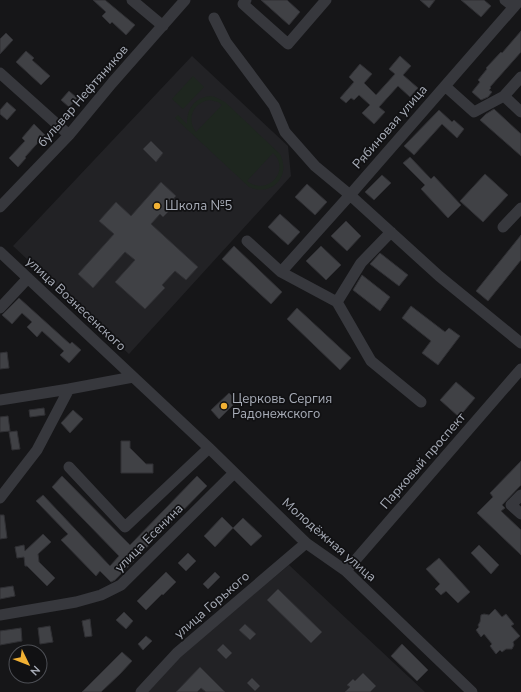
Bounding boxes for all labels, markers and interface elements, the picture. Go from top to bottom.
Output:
street label: бульвар Нефтяников [34,41,132,151]
street label: Рябиновая улица [348,81,432,173]
place label: Школа №5 [165,197,233,215]
marker: Школа №5 [152,201,162,211]
street label: улица Вознесенского [22,253,130,355]
place label: Церковь Сергия Радонежского [232,390,332,423]
marker: Церковь Сергия Радонежского [219,401,229,411]
street label: Парковый проспект [376,409,470,513]
street label: Молодёжная улица [278,494,380,586]
street label: улица Есенина [111,500,187,576]
street label: улица Горького [170,567,254,643]
north arrow [8,644,48,684]
text: N [27,662,43,679]

